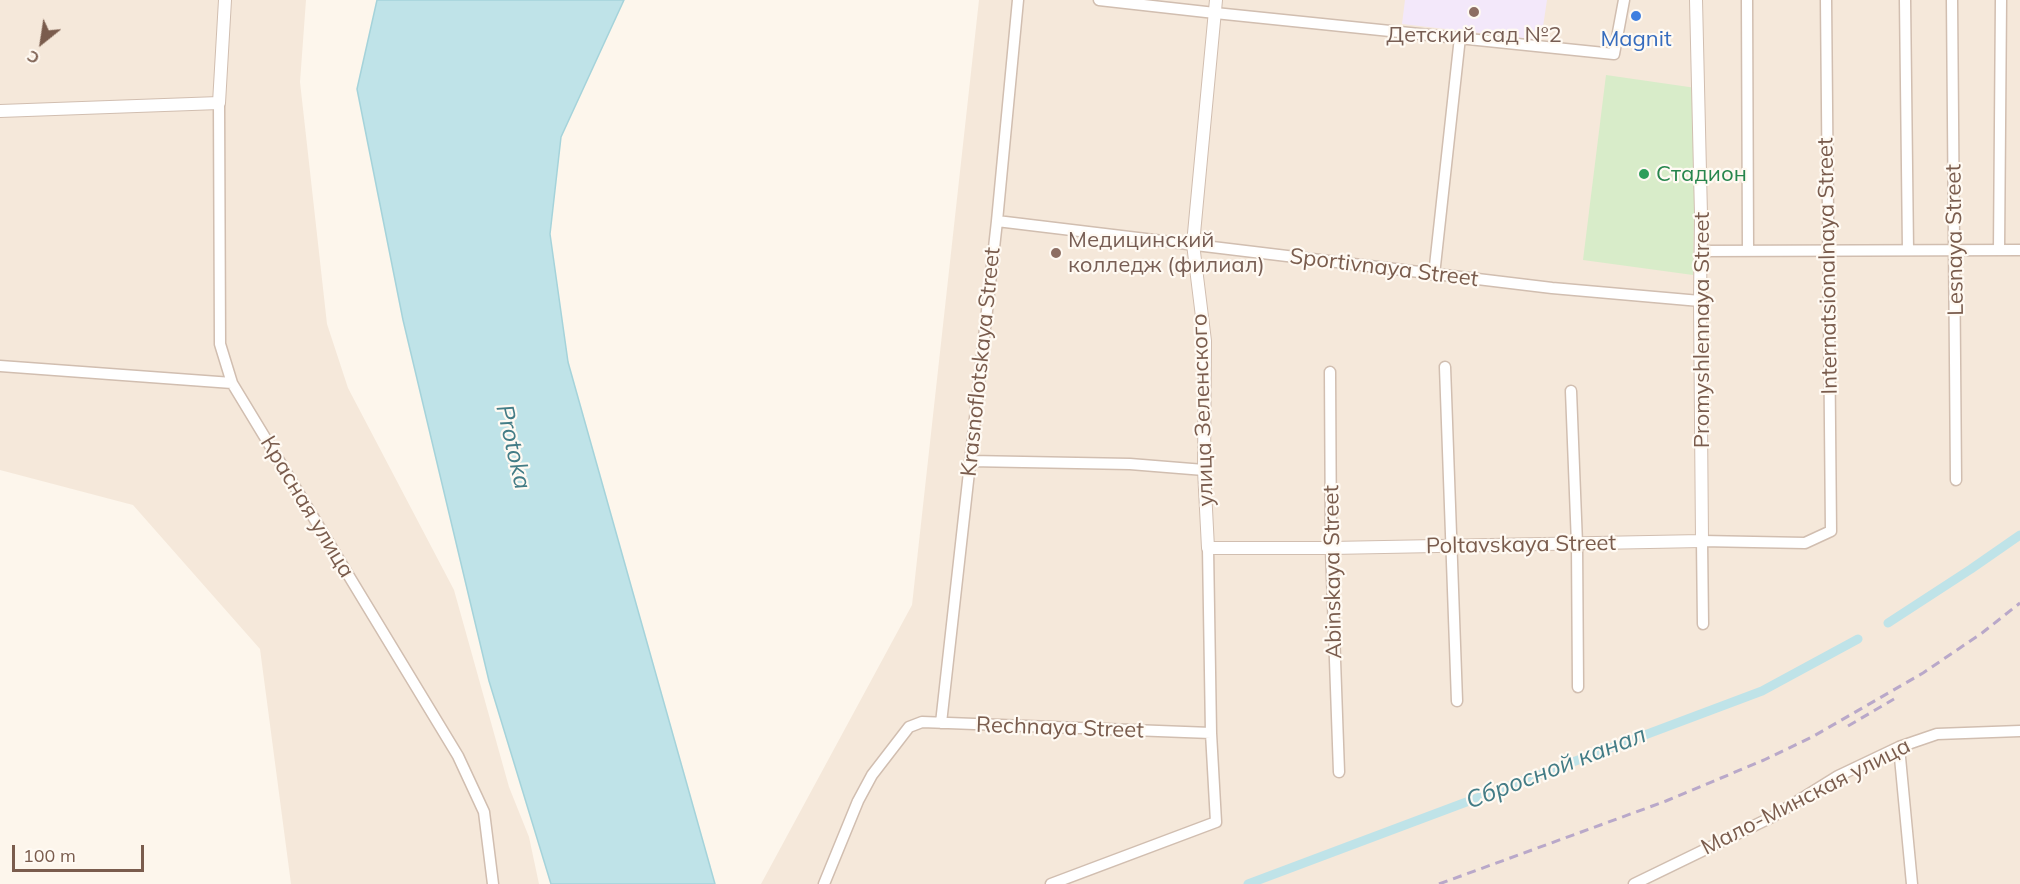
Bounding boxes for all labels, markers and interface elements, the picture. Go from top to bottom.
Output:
marker: Детский сад №2 [1467,5,1481,19]
marker: Magnit [1629,9,1643,23]
north arrow [12,12,72,72]
place label: Детский сад №2 [1386,22,1562,48]
place label: Magnit [1600,26,1672,52]
text: С [23,46,43,69]
street label: Internatsionalnaya Street [1813,137,1843,395]
place label: Стадион [1656,161,1747,187]
street label: Lesnaya Street [1940,164,1970,316]
marker: Стадион [1637,167,1651,181]
street label: Promyshlennaya Street [1689,212,1715,448]
place label: Медицинский колледж (филиал) [1068,227,1265,278]
street label: Sportivnaya Street [1288,243,1480,293]
street label: Krasnoflotskaya Street [956,246,1006,478]
marker: Медицинский колледж (филиал) [1049,246,1063,260]
street label: улица Зеленского [1186,313,1220,507]
water label: Protoka [489,402,537,492]
street label: Красная улица [254,431,360,583]
street label: Abinskaya Street [1318,485,1348,659]
street label: Poltavskaya Street [1426,530,1616,560]
street label: Rechnaya Street [976,712,1144,744]
water label: Сбросной канал [1462,720,1650,816]
street label: Мало-Минская улица [1697,733,1915,861]
scale bar [15,833,147,871]
text: 100 m [23,844,76,867]

